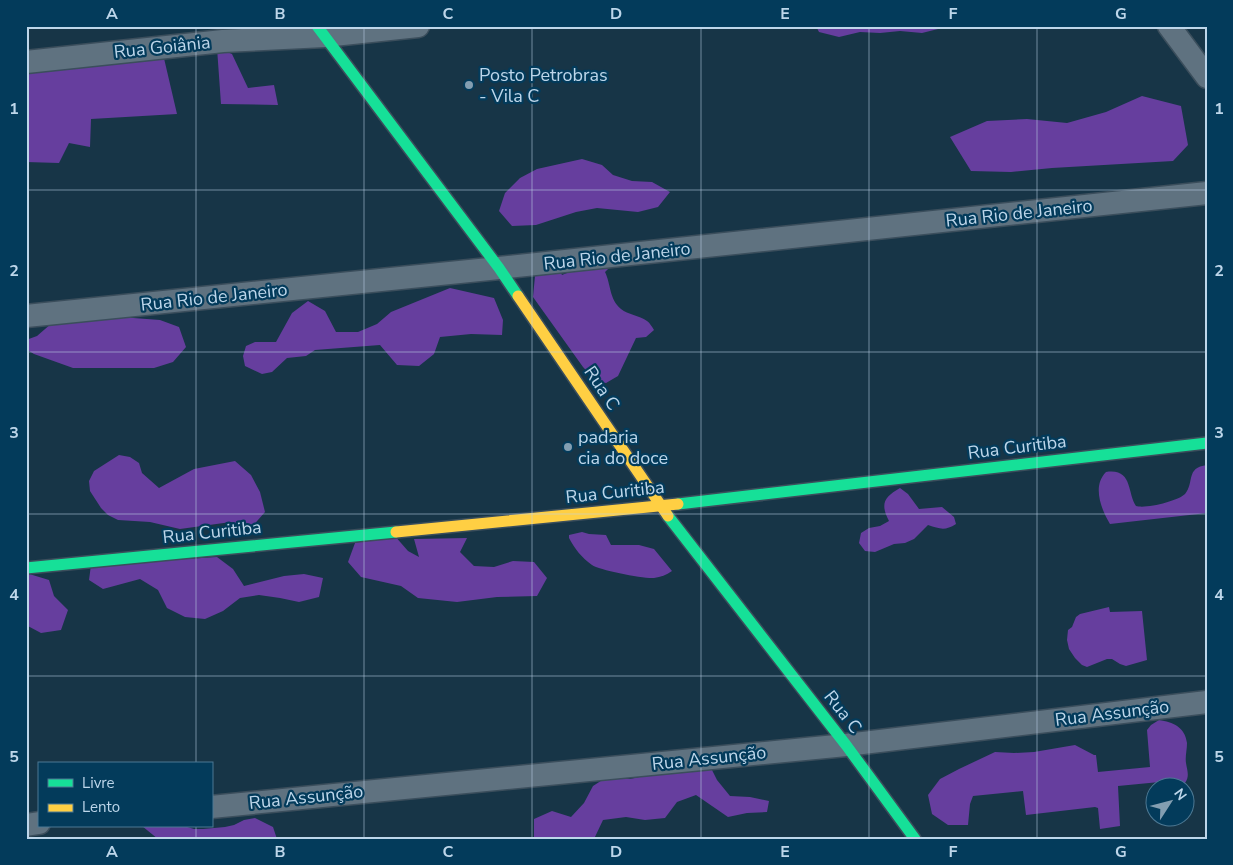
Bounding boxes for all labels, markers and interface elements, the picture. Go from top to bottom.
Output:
text: A [106,3,118,25]
text: B [274,3,286,25]
text: C [443,3,454,25]
text: D [610,3,622,25]
text: E [780,3,790,25]
text: F [949,3,958,25]
text: G [1115,3,1127,25]
street label: Rua Goiânia [112,30,212,64]
place label: Posto Petrobras - Vila C [479,63,608,108]
marker: Posto Petrobras - Vila C [463,79,475,91]
text: 1 [9,98,19,120]
text: 1 [1214,98,1224,120]
street label: Rua Rio de Janeiro [944,193,1094,233]
street label: Rua Rio de Janeiro [542,236,692,276]
text: 2 [9,260,19,282]
text: 2 [1214,260,1224,282]
street label: Rua Rio de Janeiro [139,277,289,317]
street label: Rua C [579,361,625,415]
text: 3 [9,422,19,444]
text: 3 [1214,422,1224,444]
place label: padaria cia do doce [578,425,668,470]
street label: Rua Curitiba [966,429,1068,465]
marker: padaria cia do doce [562,441,574,453]
street label: Rua Curitiba [564,475,666,509]
street label: Rua Curitiba [161,515,263,549]
text: 4 [9,584,19,606]
text: 4 [1214,584,1224,606]
street label: Rua C [819,686,867,738]
street label: Rua Assunção [1054,694,1170,732]
street label: Rua Assunção [651,740,767,776]
text: 5 [9,746,19,768]
text: 5 [1214,746,1224,768]
legend [38,762,212,828]
text: Livre [82,773,115,793]
north arrow [1146,778,1196,828]
street label: Rua Assunção [248,779,364,815]
text: N [1169,785,1191,804]
text: Lento [82,797,120,817]
text: A [106,841,118,863]
text: B [274,841,286,863]
text: C [443,841,454,863]
text: D [610,841,622,863]
text: E [780,841,790,863]
text: F [949,841,958,863]
text: G [1115,841,1127,863]

